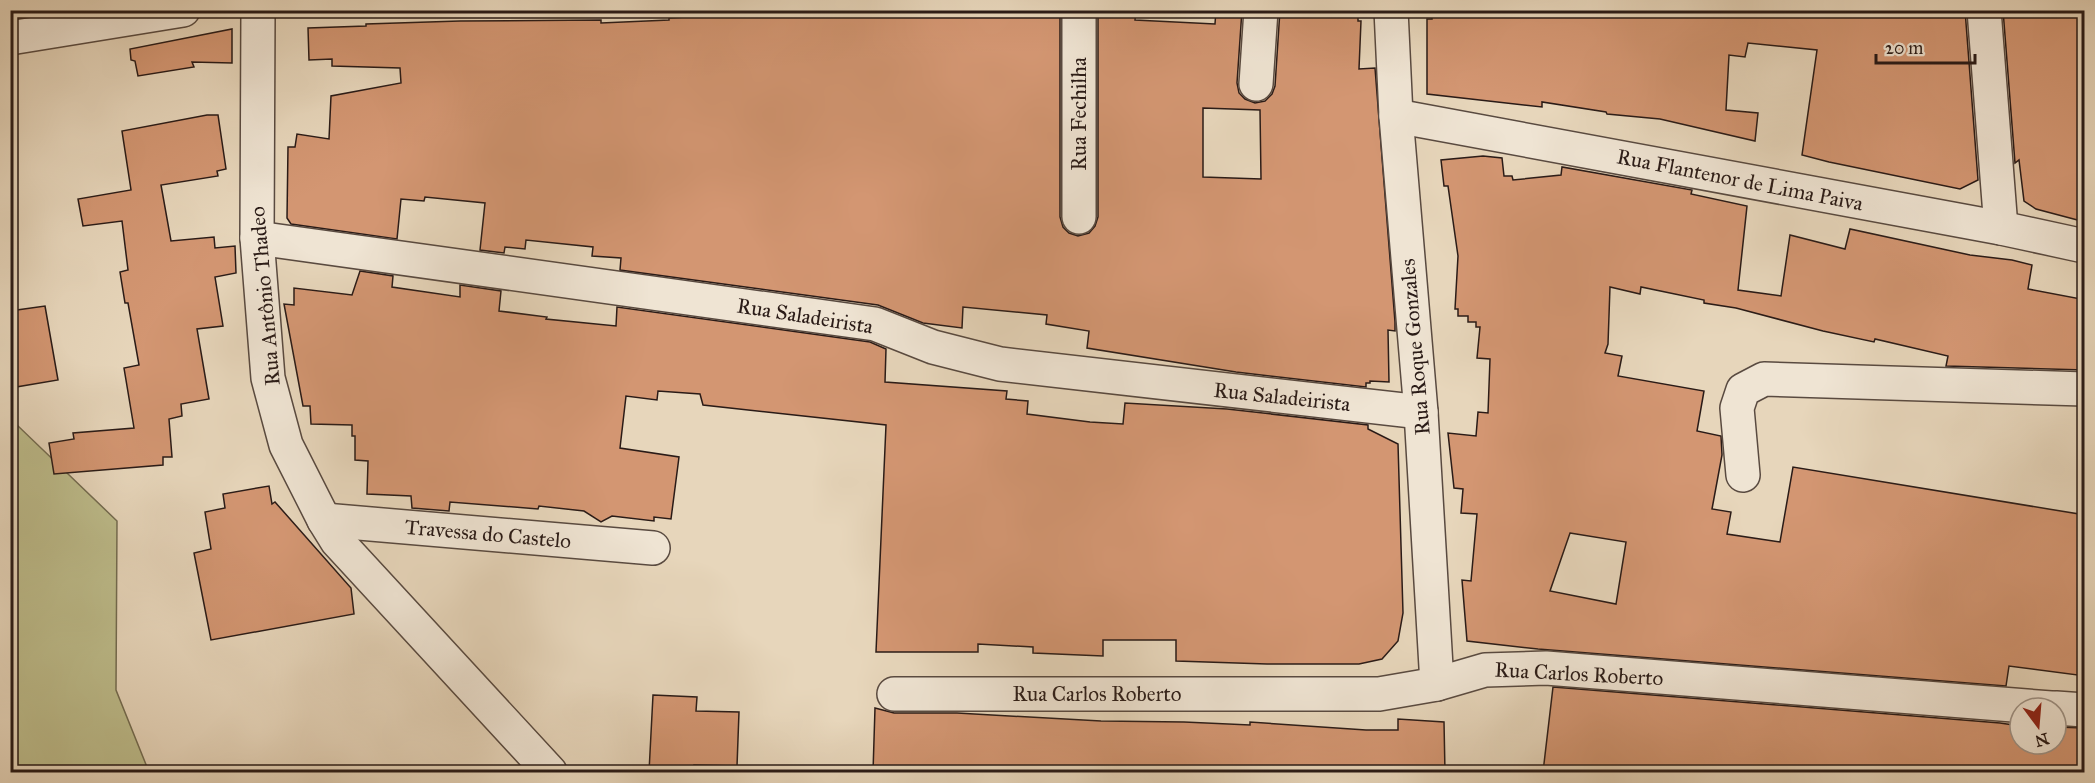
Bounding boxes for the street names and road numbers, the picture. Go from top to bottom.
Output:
street label: Rua Fechilha [1066,57,1092,171]
street label: Rua Flantenor de Lima Paiva [1615,143,1866,217]
street label: Rua Antônio Thadeo [244,205,286,387]
street label: Rua Roque Gonzales [1394,258,1436,436]
street label: Rua Saladeirista [735,292,875,340]
street label: Rua Saladeirista [1212,377,1352,417]
street label: Travessa do Castelo [404,514,573,554]
street label: Rua Carlos Roberto [1494,657,1664,691]
street label: Rua Carlos Roberto [1013,681,1182,707]

